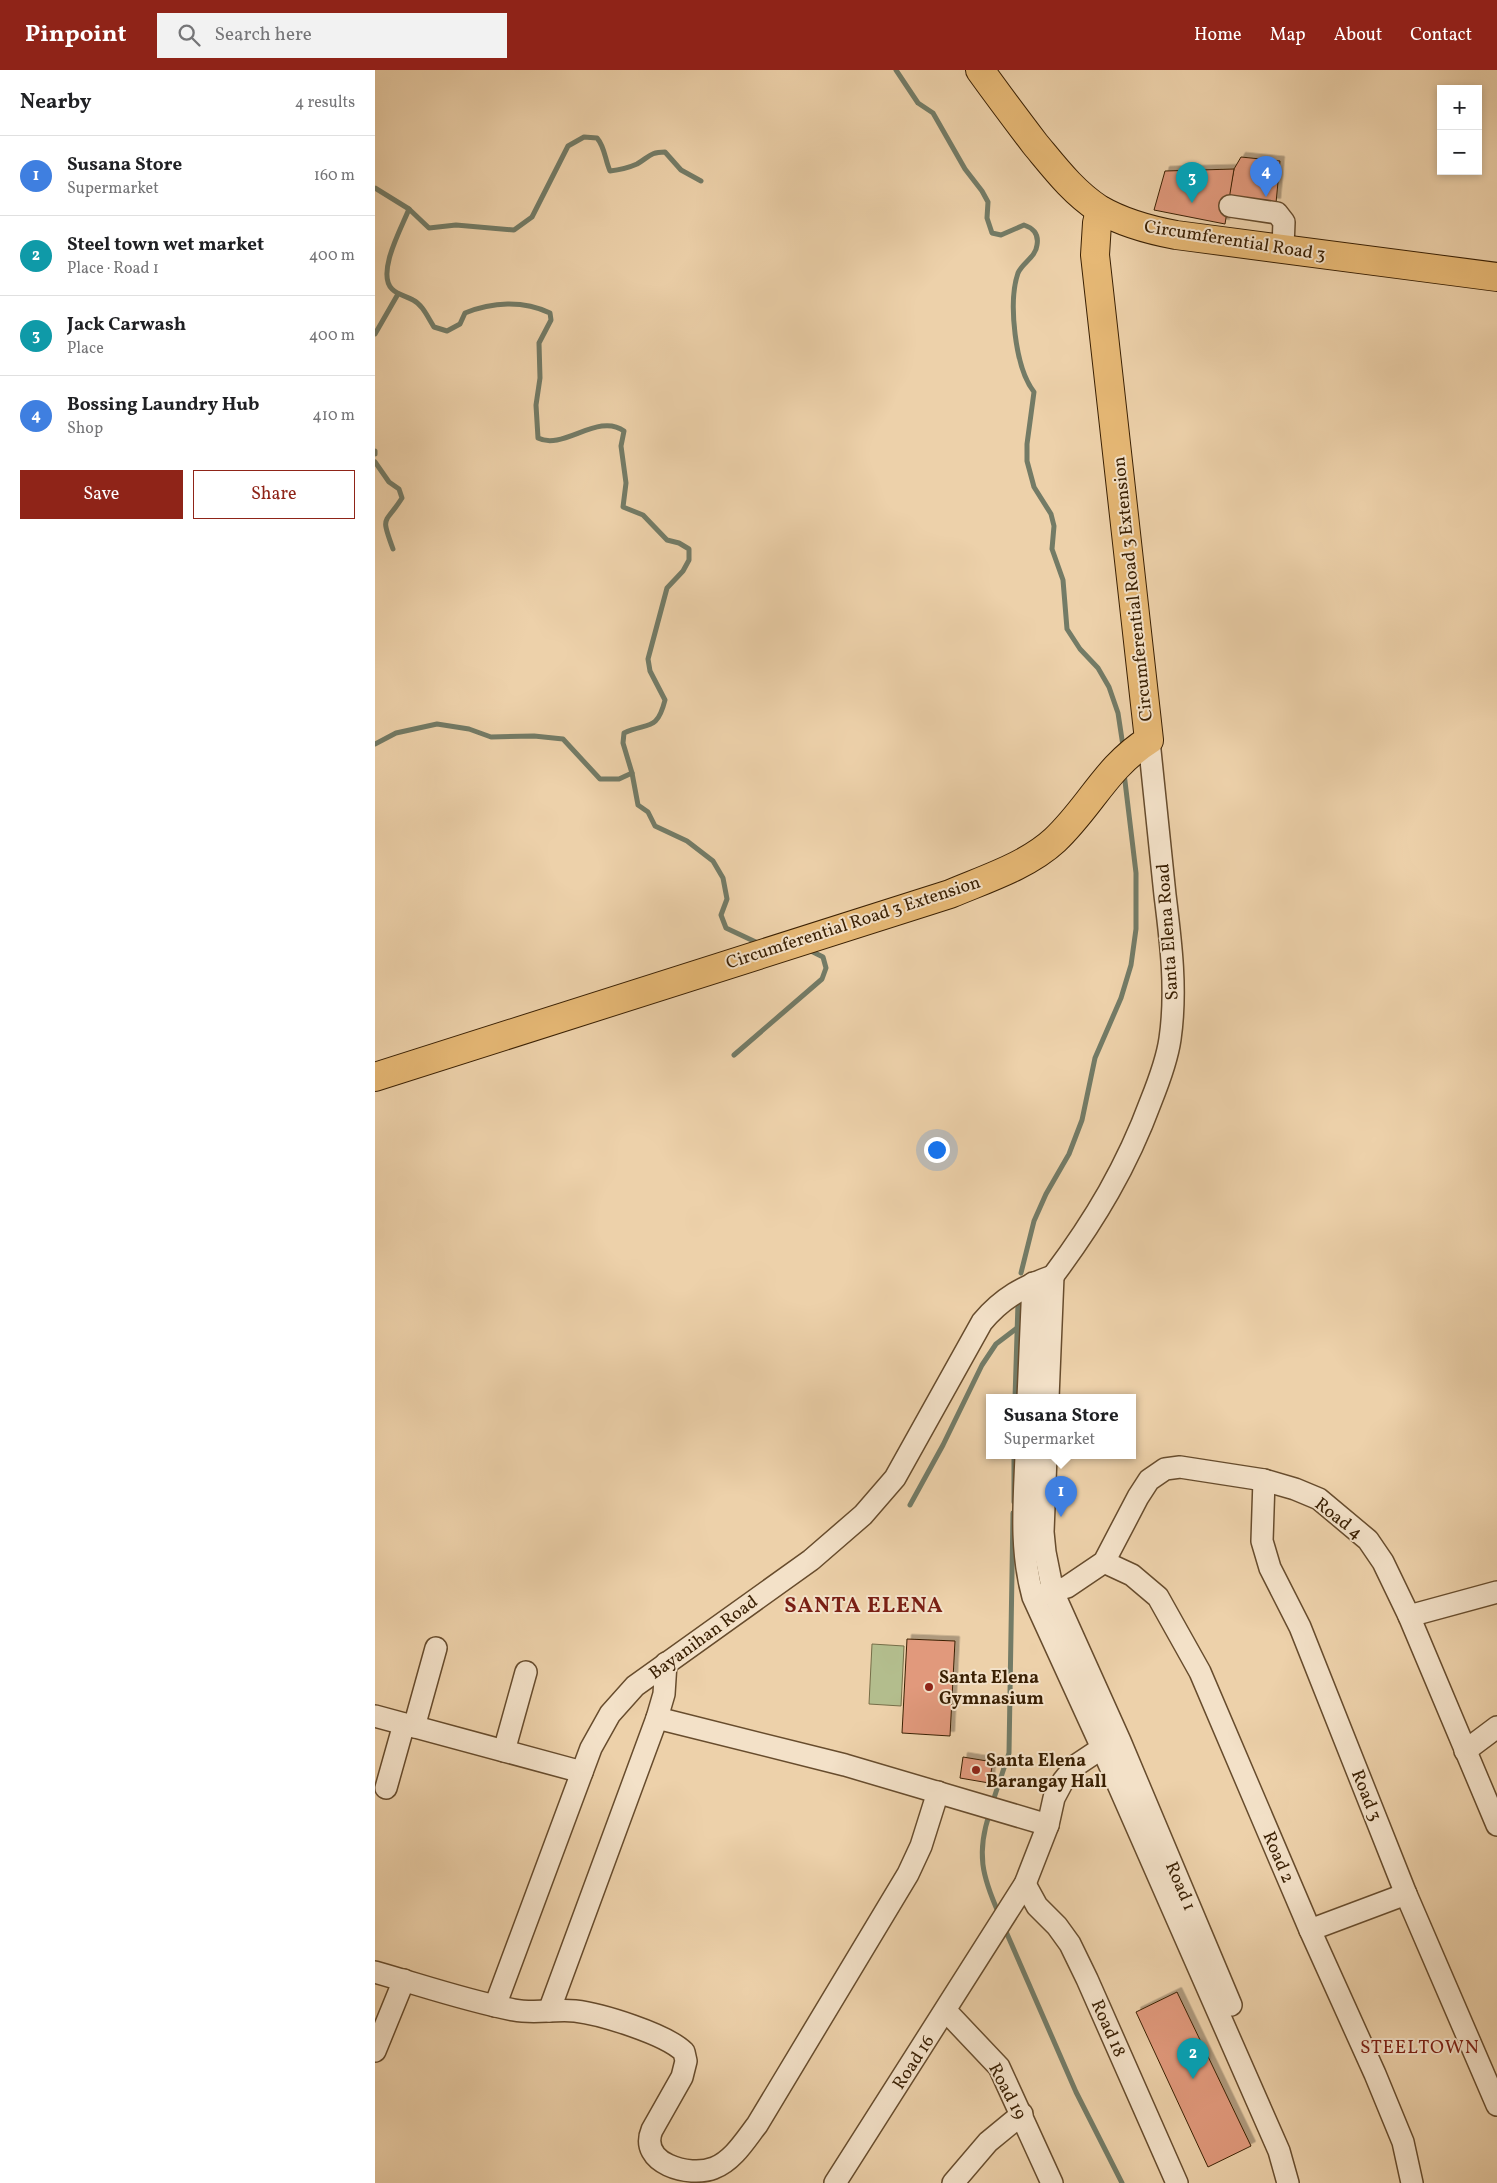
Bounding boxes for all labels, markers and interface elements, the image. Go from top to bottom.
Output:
search box [157,13,507,58]
text: Pinpoint [25,18,127,52]
icon: search [175,21,203,49]
text: Search here [215,22,312,48]
text: Home [1194,23,1242,48]
text: Map [1270,23,1306,48]
text: About [1334,23,1382,48]
text: Contact [1410,23,1472,48]
map controls [1437,85,1482,175]
button: + [1437,85,1482,130]
text: Nearby [20,88,91,117]
text: 4 results [295,92,355,114]
button: − [1437,130,1482,175]
text: Susana Store [67,152,182,178]
pin: 4 [1250,156,1282,197]
pin: 3 [1176,162,1208,203]
text: 1 [33,165,39,187]
text: 160 m [314,165,355,187]
text: Supermarket [67,178,159,200]
street label: Circumferential Road 3 [1142,215,1327,268]
text: Steel town wet market [67,232,264,258]
text: 2 [32,245,40,267]
text: 400 m [309,245,355,267]
text: Place · Road 1 [67,258,159,280]
text: Jack Carwash [67,312,186,338]
text: 3 [32,325,40,347]
text: 400 m [309,325,355,347]
text: Place [67,338,104,360]
text: Bossing Laundry Hub [67,392,260,418]
text: 4 [31,405,41,427]
text: 410 m [312,405,355,427]
text: Shop [67,418,103,440]
street label: Circumferential Road 3 Extension [1107,455,1160,723]
button: Save [20,470,183,519]
button: Share [193,470,355,519]
street label: Santa Elena Road [1151,863,1186,1001]
street label: Circumferential Road 3 Extension [723,870,984,976]
your location [924,1137,950,1163]
popup [986,1394,1136,1459]
text: Susana Store [1003,1403,1119,1429]
text: Supermarket [1003,1429,1095,1451]
pin: 1 [1045,1476,1077,1517]
street label: Road 4 [1309,1492,1367,1546]
street label: Bayanihan Road [644,1590,763,1686]
district label: SANTA ELENA [784,1591,944,1622]
place label: Santa Elena Gymnasium [939,1666,1044,1712]
marker: Santa Elena Gymnasium [923,1681,935,1693]
place label: Santa Elena Barangay Hall [986,1749,1107,1795]
marker: Santa Elena Barangay Hall [970,1764,982,1776]
street label: Road 3 [1344,1766,1387,1825]
street label: Road 2 [1256,1828,1300,1887]
street label: Road 1 [1158,1858,1201,1915]
street label: Road 18 [1084,1996,1131,2061]
street label: Road 16 [887,2031,941,2095]
district label: STEELTOWN [1360,2035,1480,2061]
pin: 2 [1177,2038,1209,2079]
street label: Road 19 [981,2059,1032,2124]

